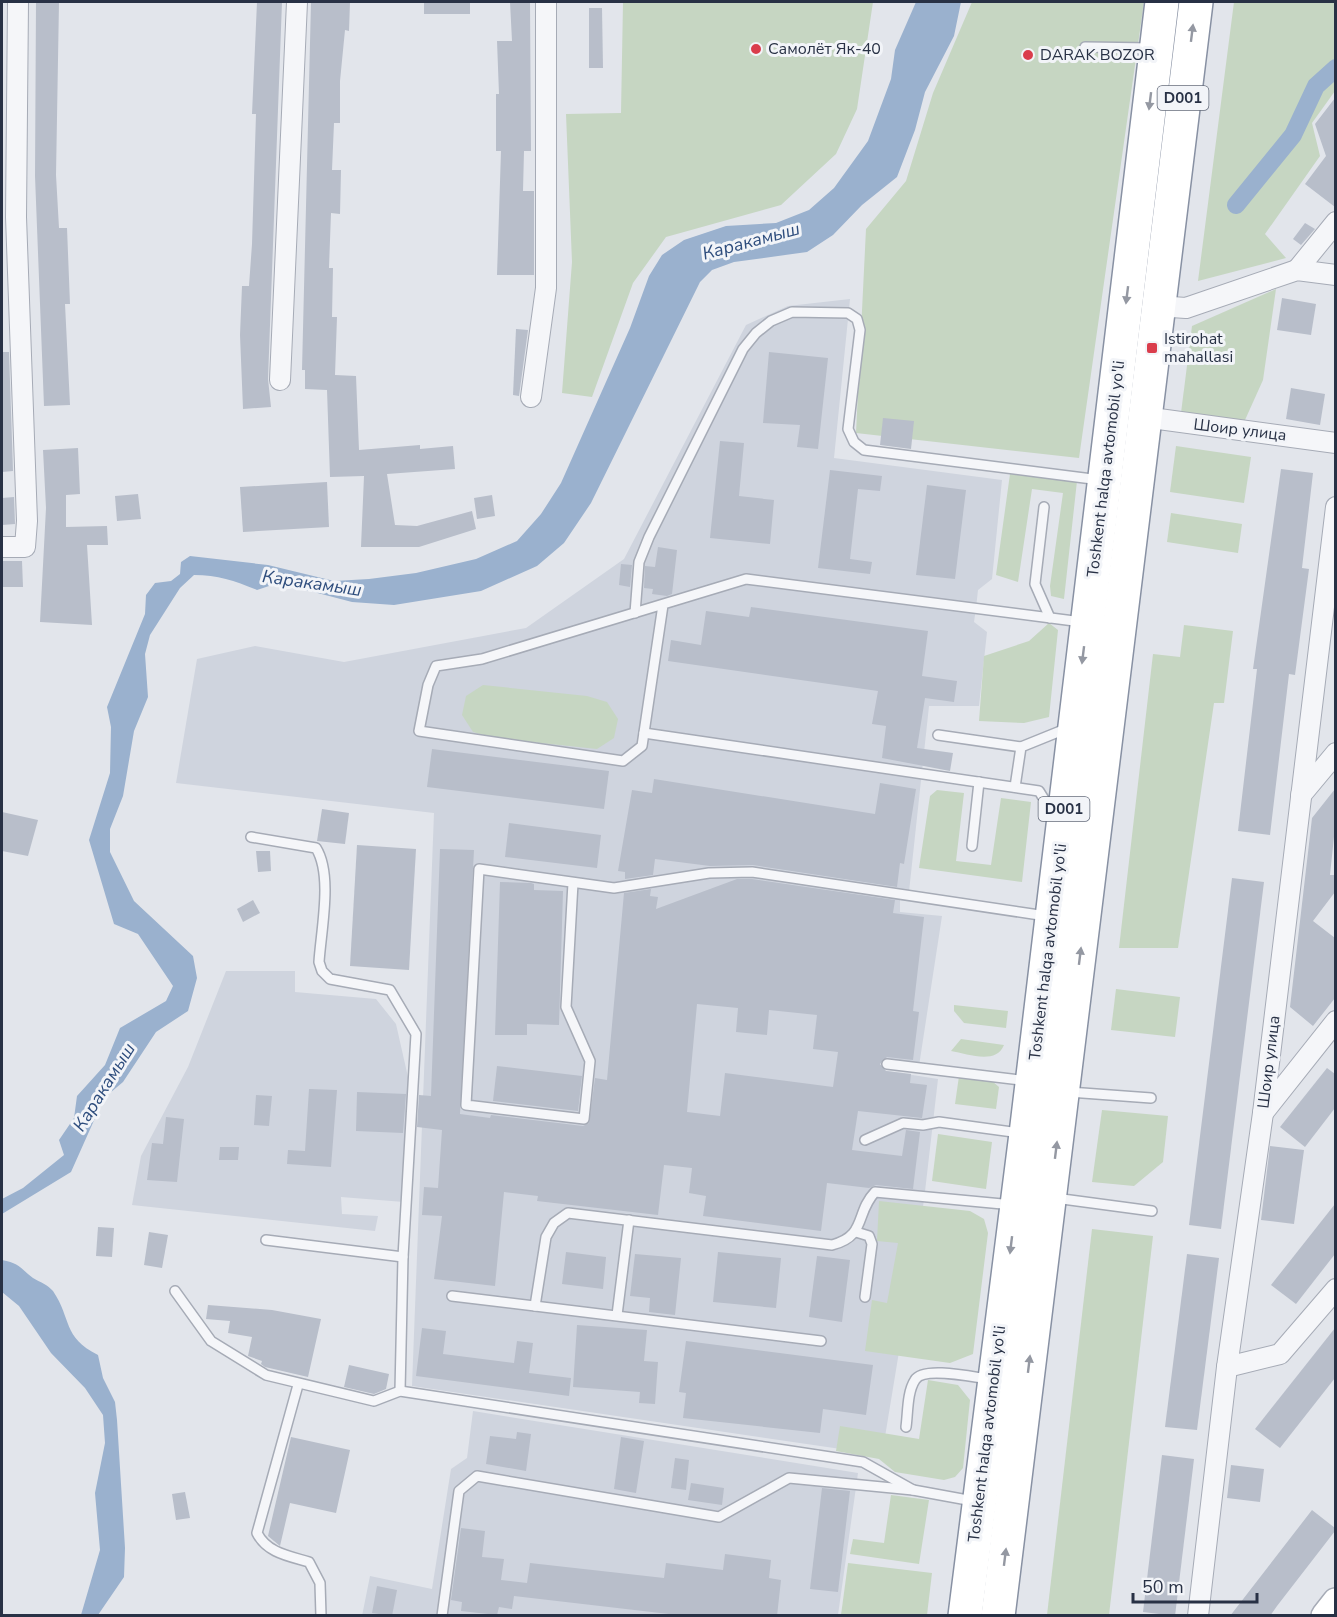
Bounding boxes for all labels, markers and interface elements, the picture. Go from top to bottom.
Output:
one-way arrow [1187,23,1196,42]
place label: Самолёт Як-40 [768,38,881,60]
marker: Самолёт Як-40 [749,42,763,56]
place label: DARAK BOZOR [1040,44,1155,66]
marker: DARAK BOZOR [1021,48,1035,62]
road number: D001 [1158,86,1208,110]
one-way arrow [1145,92,1155,111]
water label: Каракамыш [700,216,802,266]
one-way arrow [1122,285,1132,304]
place label: Istirohat mahallasi [1164,328,1233,368]
marker: Istirohat mahallasi [1145,341,1159,355]
street label: Toshkent halqa avtomobil yo'li [1082,359,1130,579]
street label: Шоир улица [1192,413,1288,447]
water label: Каракамыш [261,564,363,602]
one-way arrow [1078,646,1088,665]
road number: D001 [1038,797,1090,821]
street label: Toshkent halqa avtomobil yo'li [1024,842,1072,1062]
one-way arrow [1075,947,1085,966]
street label: Шоир улица [1252,1014,1286,1110]
water label: Каракамыш [67,1038,141,1136]
one-way arrow [1051,1140,1061,1159]
one-way arrow [1007,1235,1016,1254]
street label: Toshkent halqa avtomobil yo'li [963,1324,1011,1544]
one-way arrow [1025,1354,1034,1373]
one-way arrow [1000,1548,1010,1567]
scale bar [1133,1566,1258,1604]
text: 50 m [1142,1575,1184,1599]

